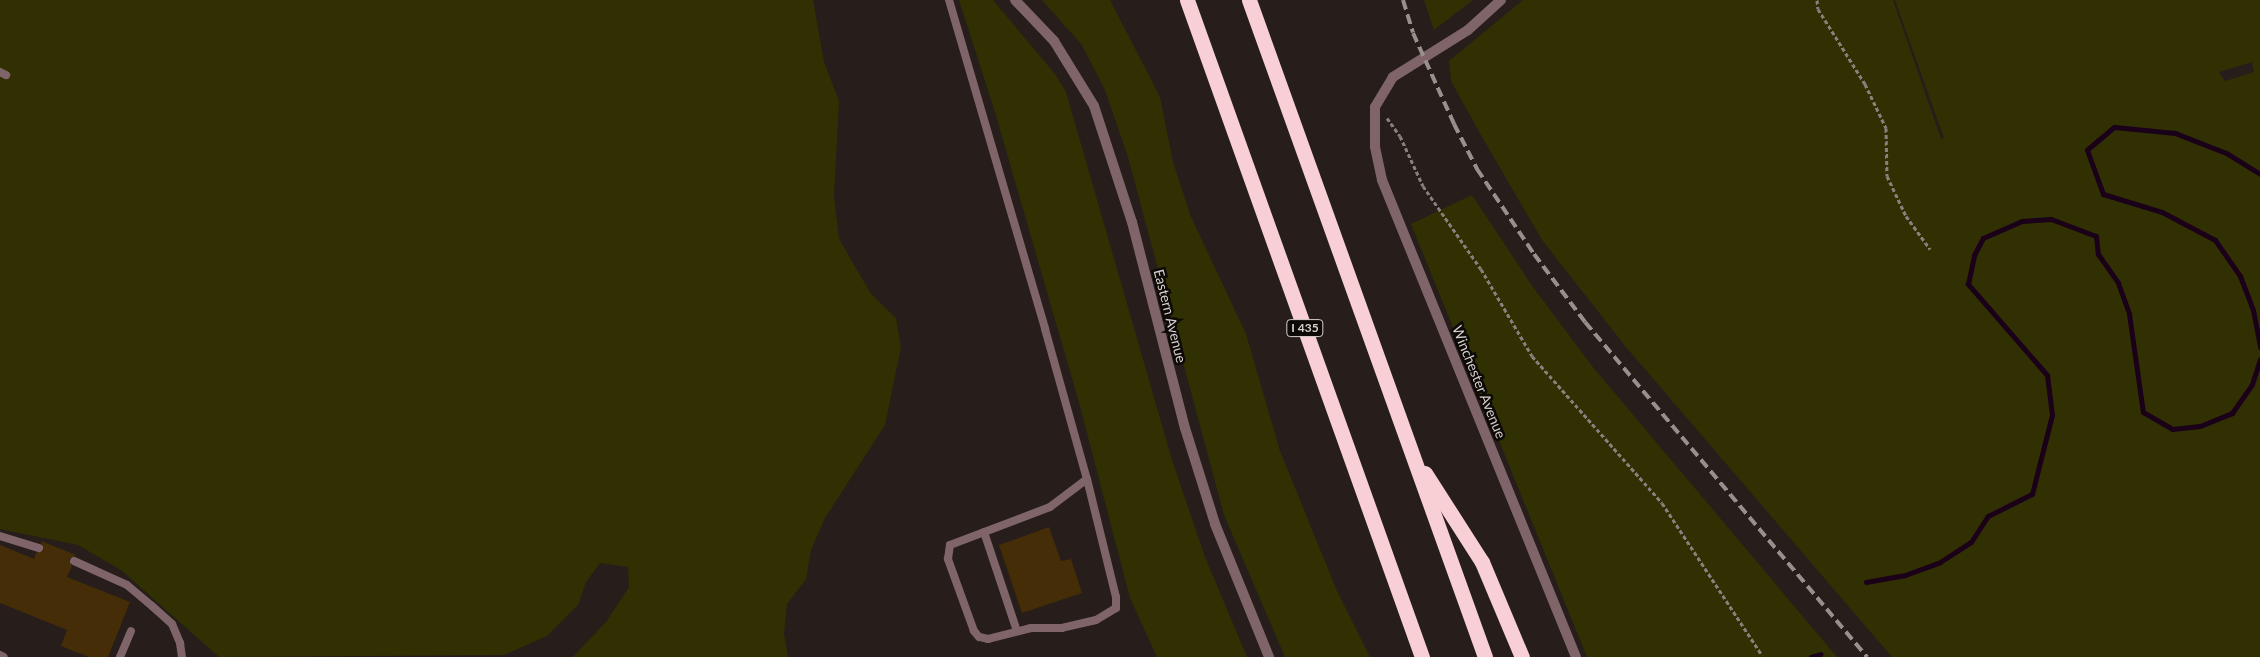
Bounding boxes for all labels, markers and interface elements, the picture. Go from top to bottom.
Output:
street label: Eastern Avenue [1150,267,1190,365]
road number: I 435 [1286,318,1324,338]
street label: Winchester Avenue [1449,323,1509,441]

